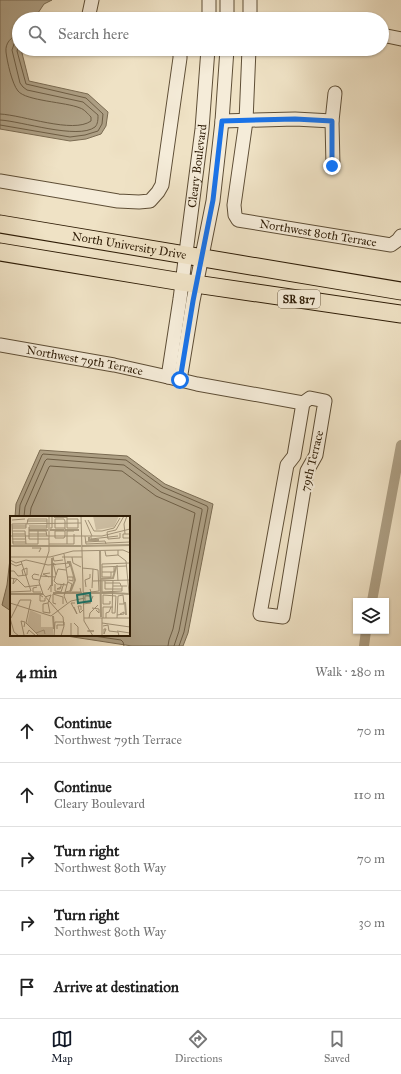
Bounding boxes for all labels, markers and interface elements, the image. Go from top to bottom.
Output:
search box [12,12,389,56]
icon: search [26,23,48,45]
text: Search here [58,25,129,43]
street label: Cleary Boulevard [185,124,209,209]
route end [323,157,341,175]
street label: Northwest 80th Terrace [258,217,378,250]
street label: North University Drive [71,229,188,262]
road number: SR 817 [278,290,320,308]
street label: Northwest 79th Terrace [25,343,144,378]
route start [171,371,189,389]
street label: 79th Terrace [298,429,326,493]
inset map [10,516,130,636]
map controls [353,598,389,634]
button: layers [353,598,389,634]
text: 4 min [16,662,57,683]
text: Walk · 280 m [315,664,385,680]
text: Continue [54,714,112,732]
icon: ahead [16,720,38,742]
text: 70 m [357,723,385,739]
text: Northwest 79th Terrace [54,732,182,748]
text: Continue [54,778,112,796]
icon: ahead [16,784,38,806]
text: 110 m [353,787,385,803]
text: Cleary Boulevard [54,796,145,812]
text: Turn right [54,842,119,860]
icon: right [16,848,38,870]
text: 70 m [357,851,385,867]
text: Northwest 80th Way [54,860,166,876]
text: Turn right [54,906,119,924]
icon: right [16,912,38,934]
text: 30 m [359,915,385,931]
text: Northwest 80th Way [54,924,166,940]
icon: arrive [16,976,38,998]
text: Arrive at destination [54,978,179,996]
tab: Map [51,1028,73,1065]
tab: Directions [175,1028,222,1065]
tab: Saved [324,1028,350,1065]

